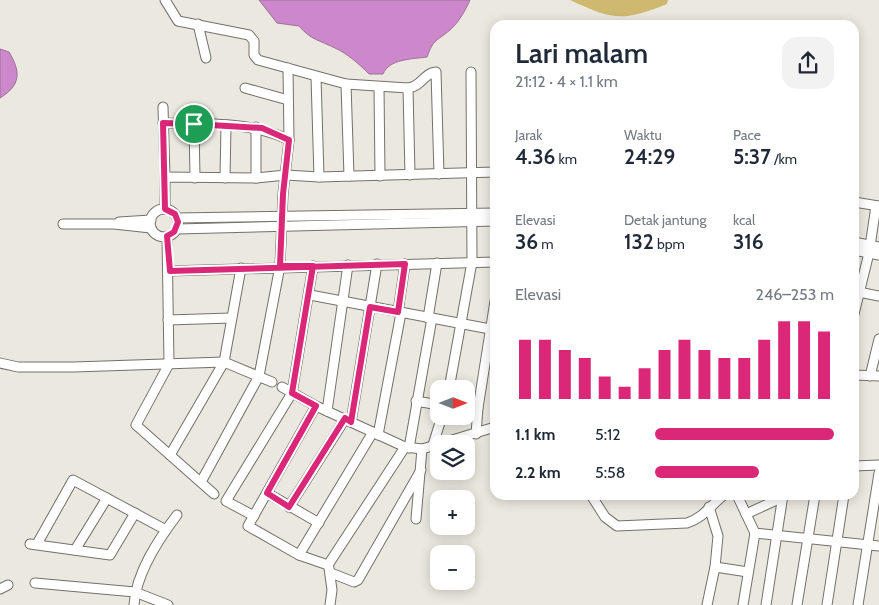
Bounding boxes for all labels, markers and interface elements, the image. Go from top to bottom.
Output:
text: Lari malam [515,36,648,70]
button: share [782,37,834,89]
text: 21:12 · 4 × 1.1 km [515,72,618,91]
pin [173,103,215,145]
icon: arrive [180,110,208,138]
text: Jarak [515,126,542,144]
text: Waktu [624,126,662,144]
text: Pace [733,126,761,144]
text: 4.36 [515,144,555,169]
text: 24:29 [624,144,675,169]
text: 5:37 [733,144,771,169]
text: km [555,150,577,168]
text: /km [771,150,797,168]
text: Elevasi [515,211,555,229]
text: Detak jantung [624,211,706,229]
text: kcal [733,211,755,229]
text: 36 [515,229,538,254]
text: 132 [624,229,654,254]
text: 316 [733,229,764,254]
text: m [538,235,554,253]
text: bpm [654,235,685,253]
text: Elevasi [515,285,561,304]
text: 246–253 m [756,285,834,304]
north arrow [430,380,475,425]
map controls [430,380,475,590]
text: 1.1 km [515,425,555,444]
text: 5:12 [595,425,621,444]
button: layers [430,435,475,480]
text: 2.2 km [515,463,561,482]
text: 5:58 [595,463,625,482]
button: + [430,490,475,535]
button: − [430,545,475,590]

